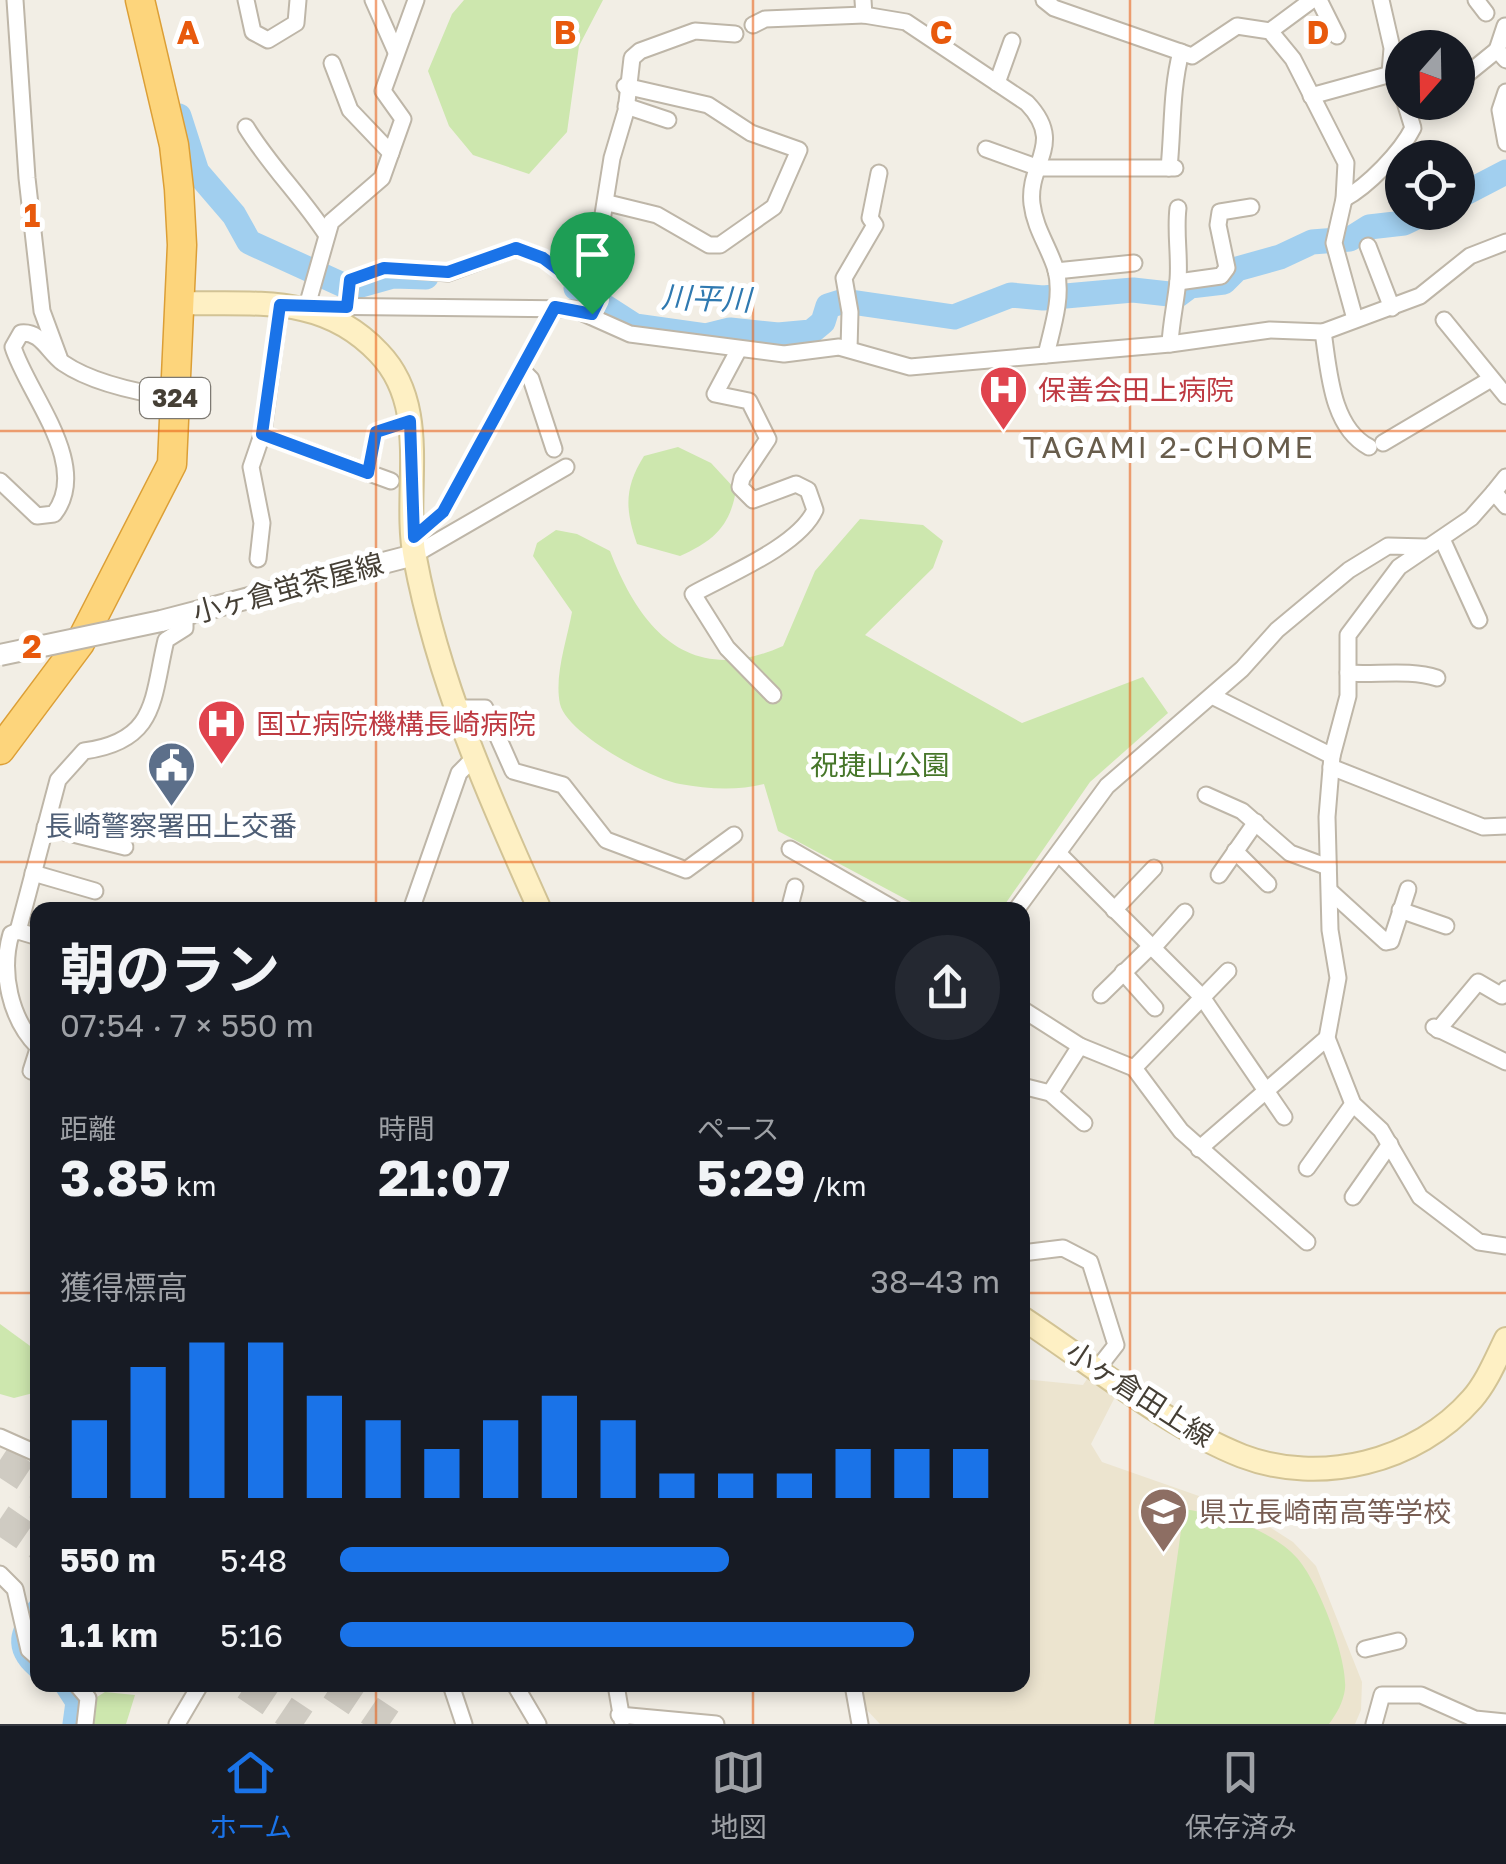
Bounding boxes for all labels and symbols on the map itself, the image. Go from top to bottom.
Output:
text: A [177,13,200,51]
text: B [554,13,576,51]
text: C [930,13,952,51]
text: D [1307,13,1329,51]
north arrow [1385,30,1475,120]
text: 1 [24,196,40,234]
pin [550,212,635,315]
water label: 川平川 [660,278,755,318]
hospital icon: 保善会田上病院 [977,364,1029,432]
place label: 保善会田上病院 [1038,373,1234,406]
road number: 324 [140,378,210,418]
district label: TAGAMI 2-CHOME [1023,429,1315,465]
street label: 小ヶ倉蛍茶屋線 [189,546,387,629]
text: 2 [22,627,42,665]
hospital icon: 国立病院機構長崎病院 [195,698,247,766]
place label: 国立病院機構長崎病院 [256,707,536,740]
public building icon: 長崎警察署田上交番 [145,740,197,808]
park label: 祝捷山公園 [810,748,950,781]
place label: 長崎警察署田上交番 [45,809,297,842]
street label: 小ヶ倉田上線 [1061,1334,1220,1453]
school or university icon: 県立長崎南高等学校 [1138,1486,1190,1554]
place label: 県立長崎南高等学校 [1199,1495,1451,1528]

